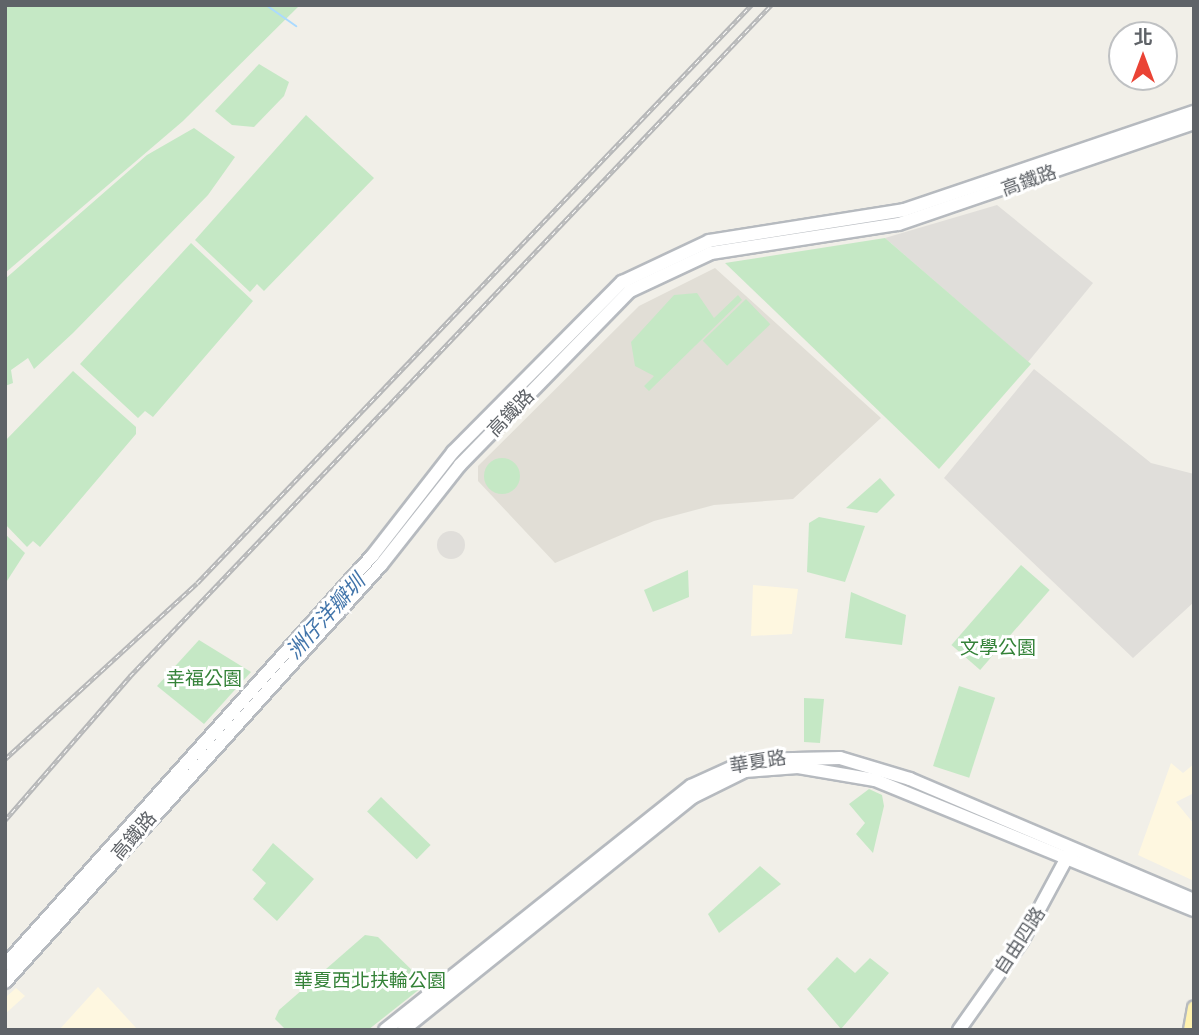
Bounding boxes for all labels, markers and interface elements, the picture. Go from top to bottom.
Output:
north arrow [1108,21,1178,91]
text: 北 [1133,26,1153,48]
street label: 高鐵路 [998,161,1060,201]
street label: 高鐵路 [483,385,539,441]
water label: 洲仔洋瓣圳 [281,569,369,663]
park label: 文學公園 [960,637,1036,659]
park label: 幸福公園 [166,668,242,690]
street label: 華夏路 [728,746,788,778]
street label: 高鐵路 [107,807,161,865]
street label: 自由四路 [990,903,1050,979]
park label: 華夏西北扶輪公園 [294,970,446,992]

